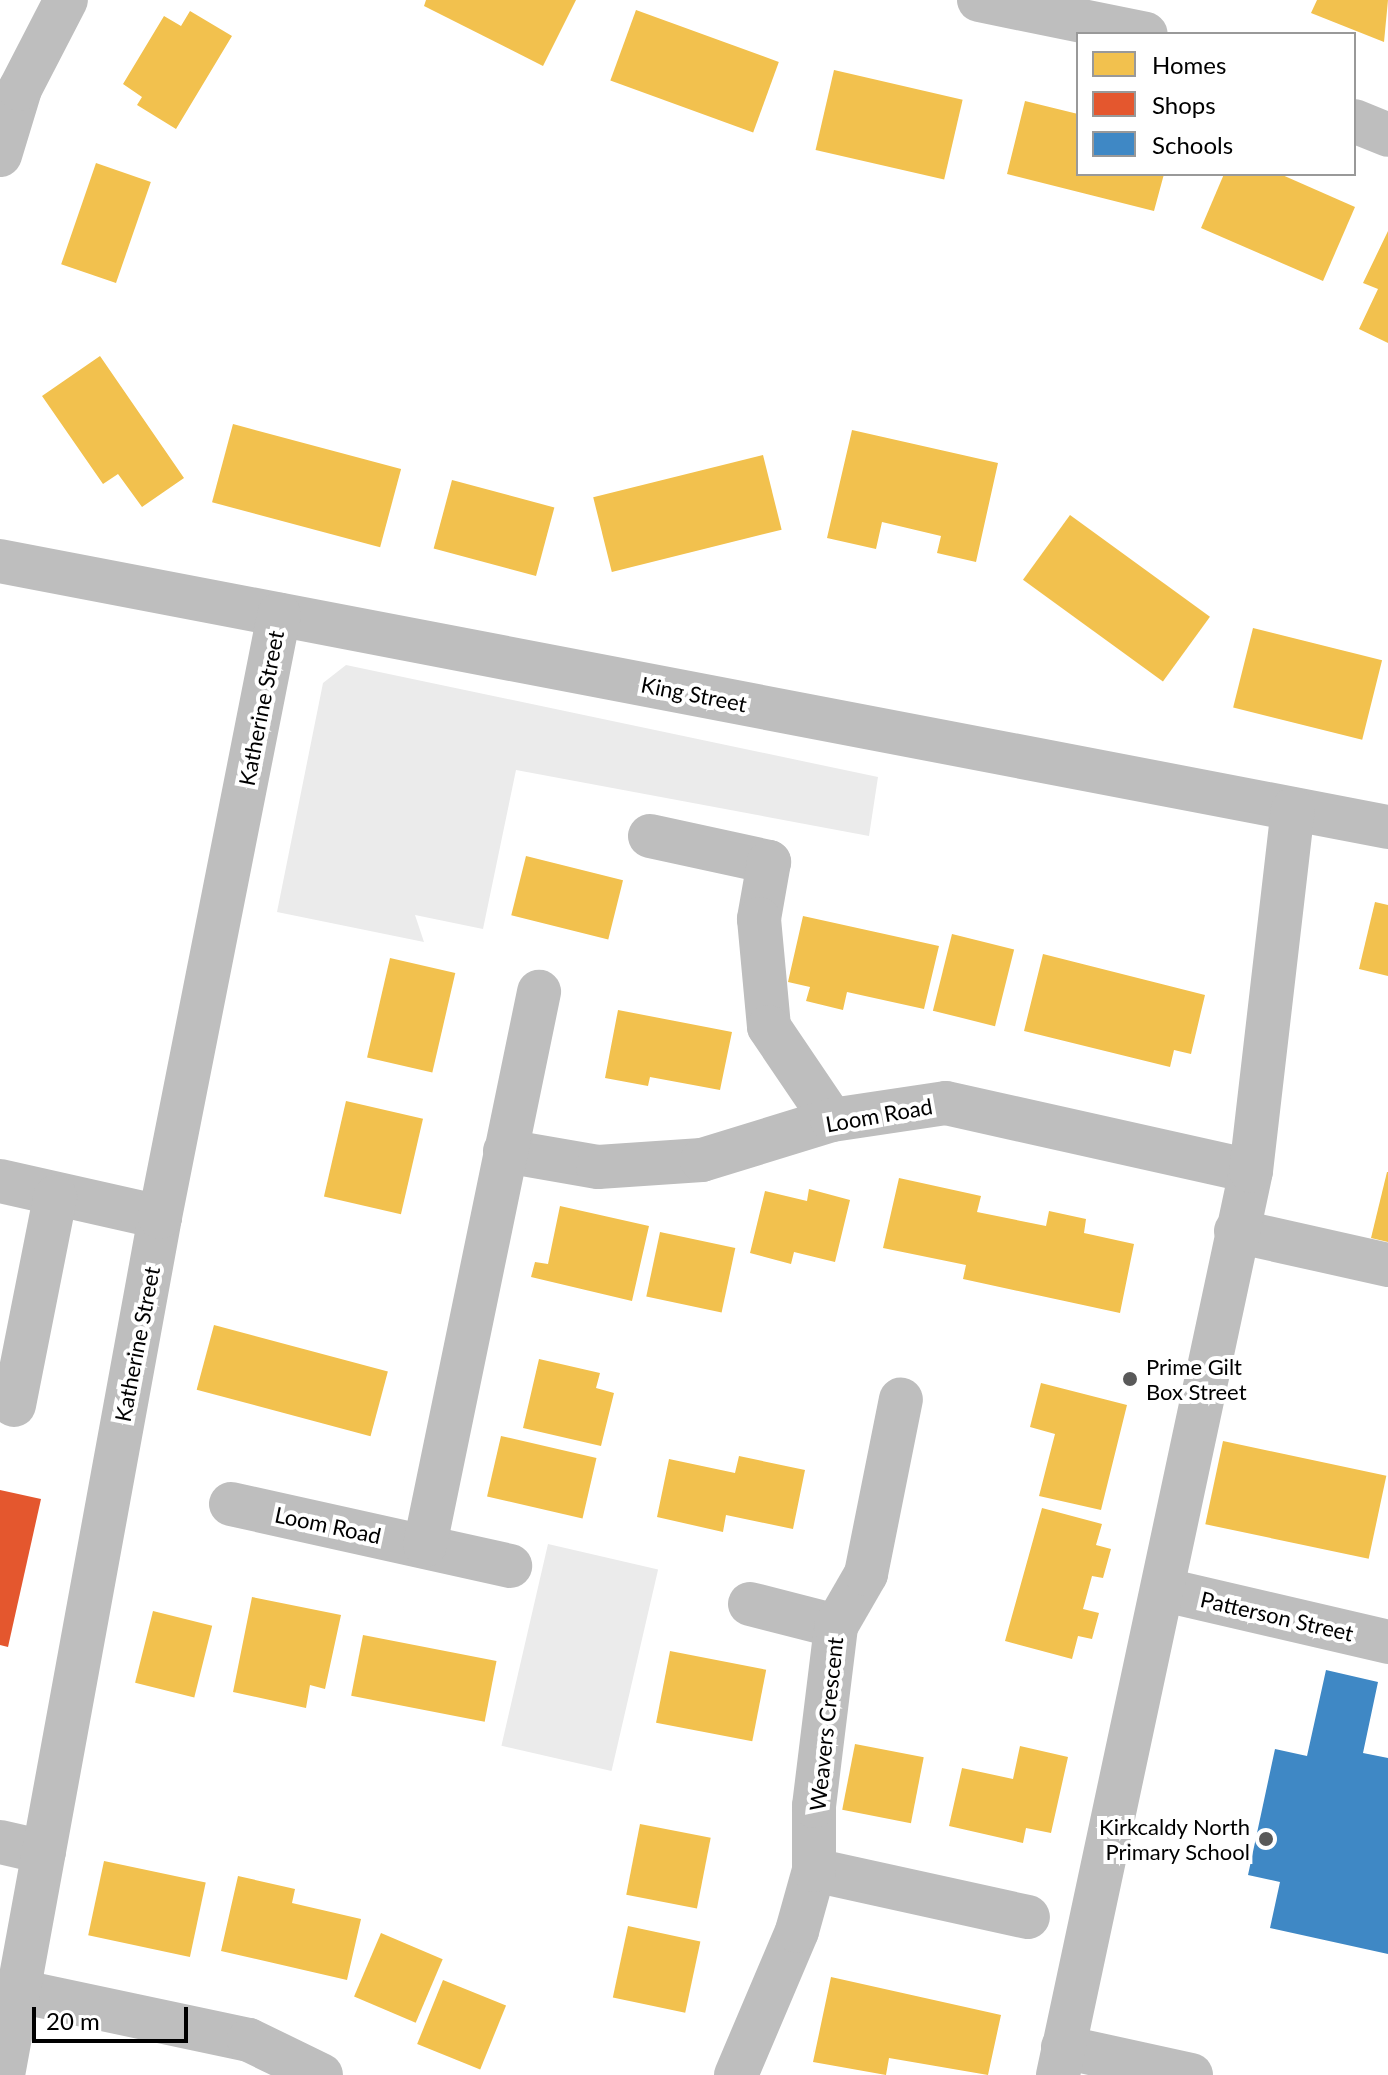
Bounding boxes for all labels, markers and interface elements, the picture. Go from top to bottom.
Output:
legend [1076,32,1356,176]
text: Homes [1152,50,1226,79]
text: Shops [1152,90,1216,119]
text: Schools [1152,130,1233,159]
street label: Katherine Street [233,628,289,788]
street label: King Street [639,671,749,717]
street label: Loom Road [824,1093,934,1137]
street label: Katherine Street [109,1264,165,1424]
place label: Prime Gilt Box Street [1146,1353,1247,1404]
marker: Prime Gilt Box Street [1121,1370,1139,1388]
street label: Loom Road [272,1501,384,1549]
street label: Patterson Street [1198,1586,1356,1646]
street label: Weavers Crescent [804,1636,848,1812]
place label: Kirkcaldy North Primary School [1099,1813,1250,1864]
marker: Kirkcaldy North Primary School [1257,1830,1275,1848]
scale bar [36,1991,192,2041]
text: 20 m [46,2006,100,2035]

